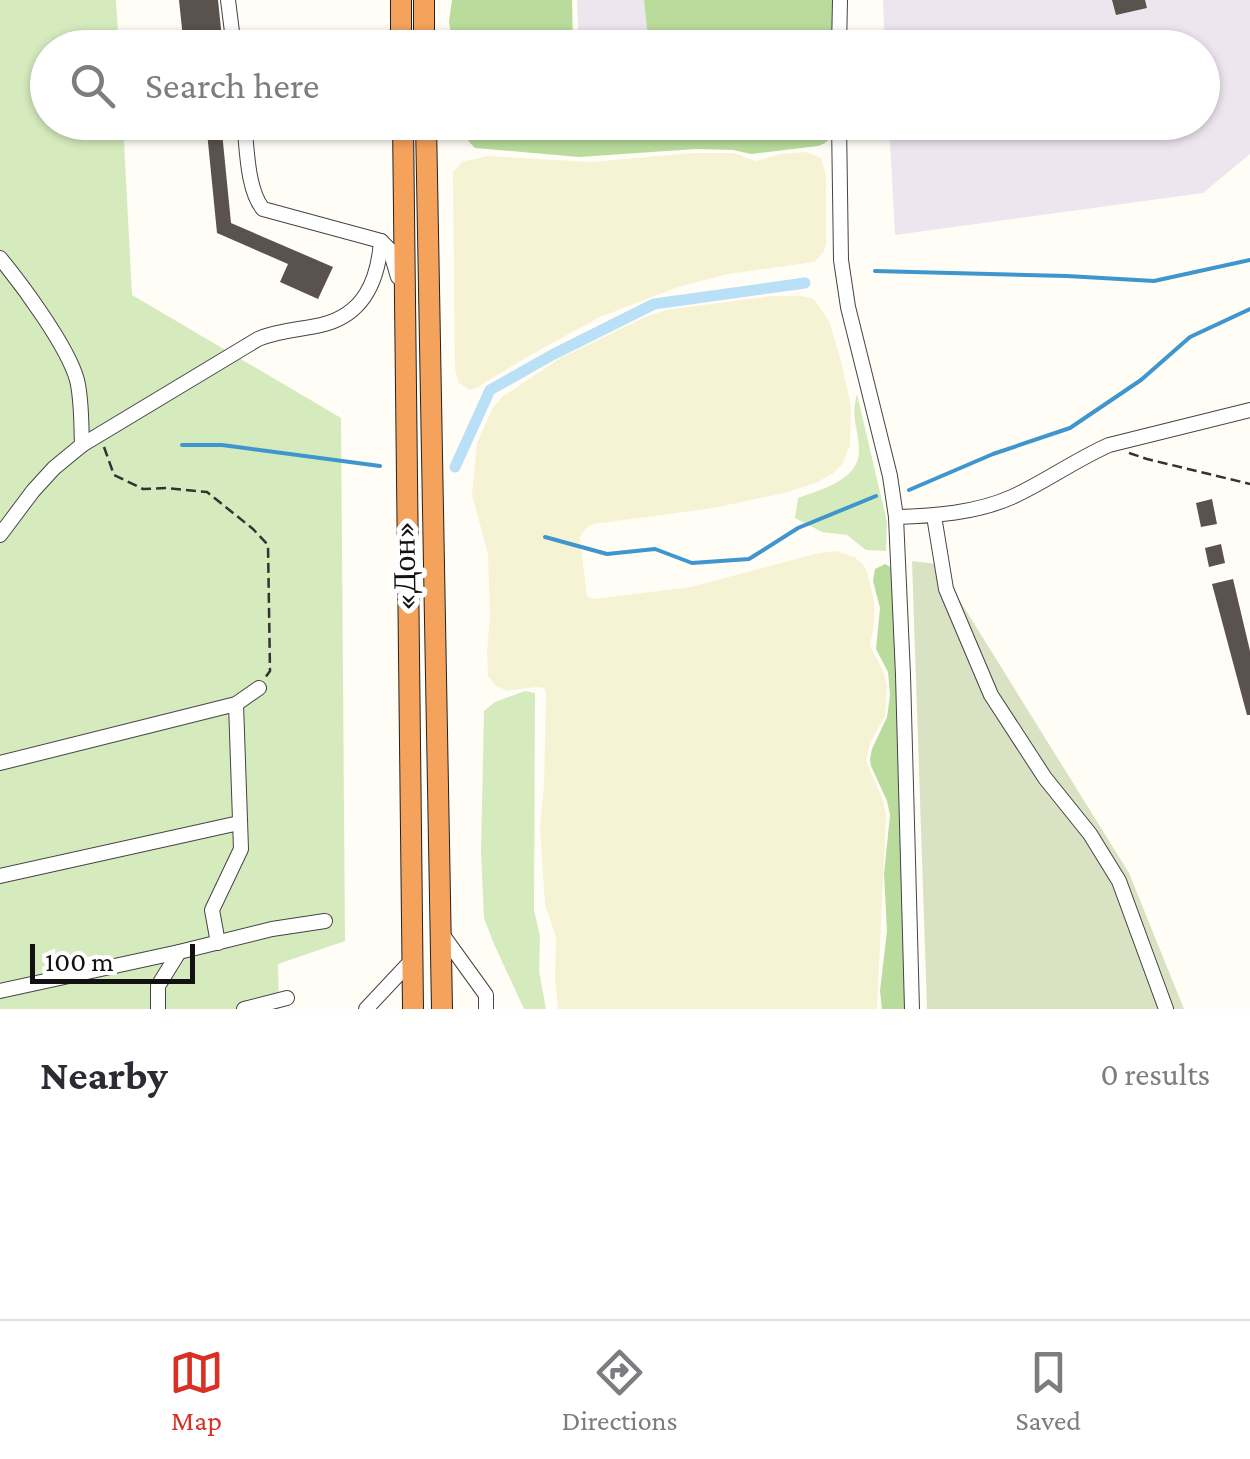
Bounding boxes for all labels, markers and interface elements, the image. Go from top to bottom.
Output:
search box [30,30,1220,140]
icon: search [65,58,120,113]
text: Search here [145,64,319,106]
street label: «Дон» [385,521,423,611]
scale bar [30,939,195,984]
text: 100 m [45,946,114,977]
text: Nearby [40,1051,168,1098]
text: 0 results [1100,1056,1210,1092]
tab: Map [169,1345,224,1436]
tab: Directions [562,1345,678,1436]
tab: Saved [1015,1345,1081,1436]

